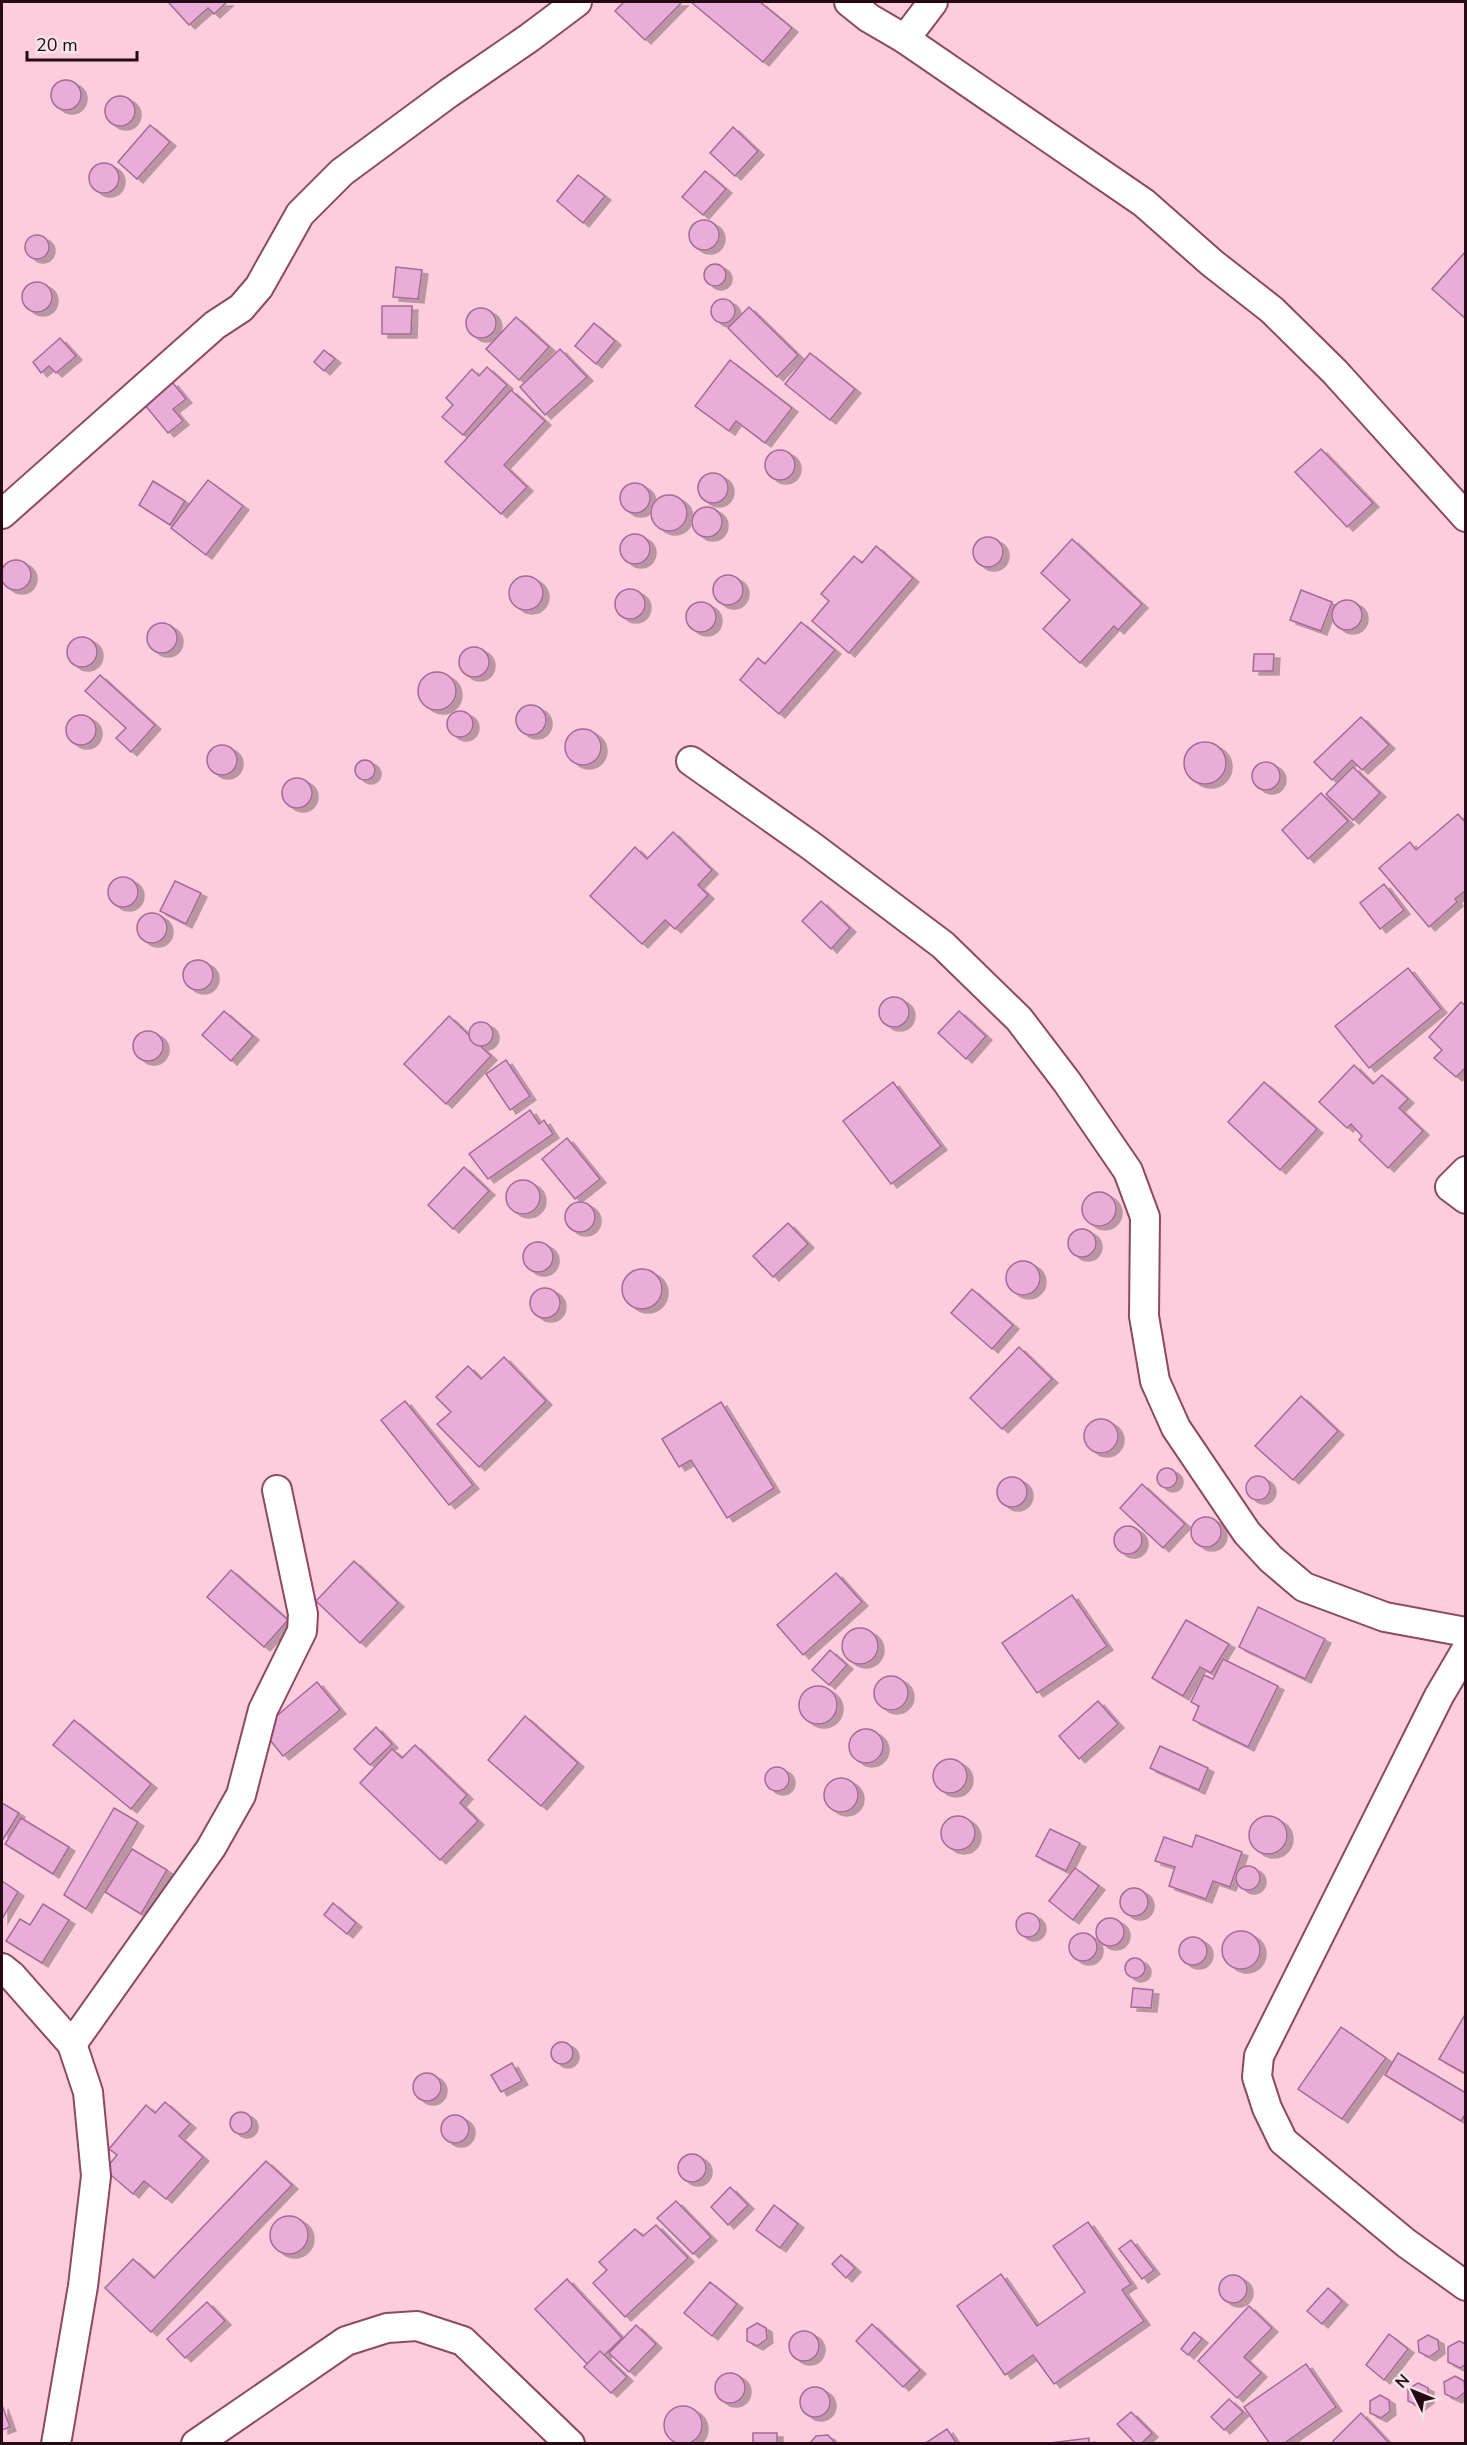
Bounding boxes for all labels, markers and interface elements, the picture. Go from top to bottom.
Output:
scale bar [27,24,136,62]
text: 20 m [36,33,78,57]
north arrow [1383,2361,1443,2421]
text: N [1391,2370,1415,2393]

